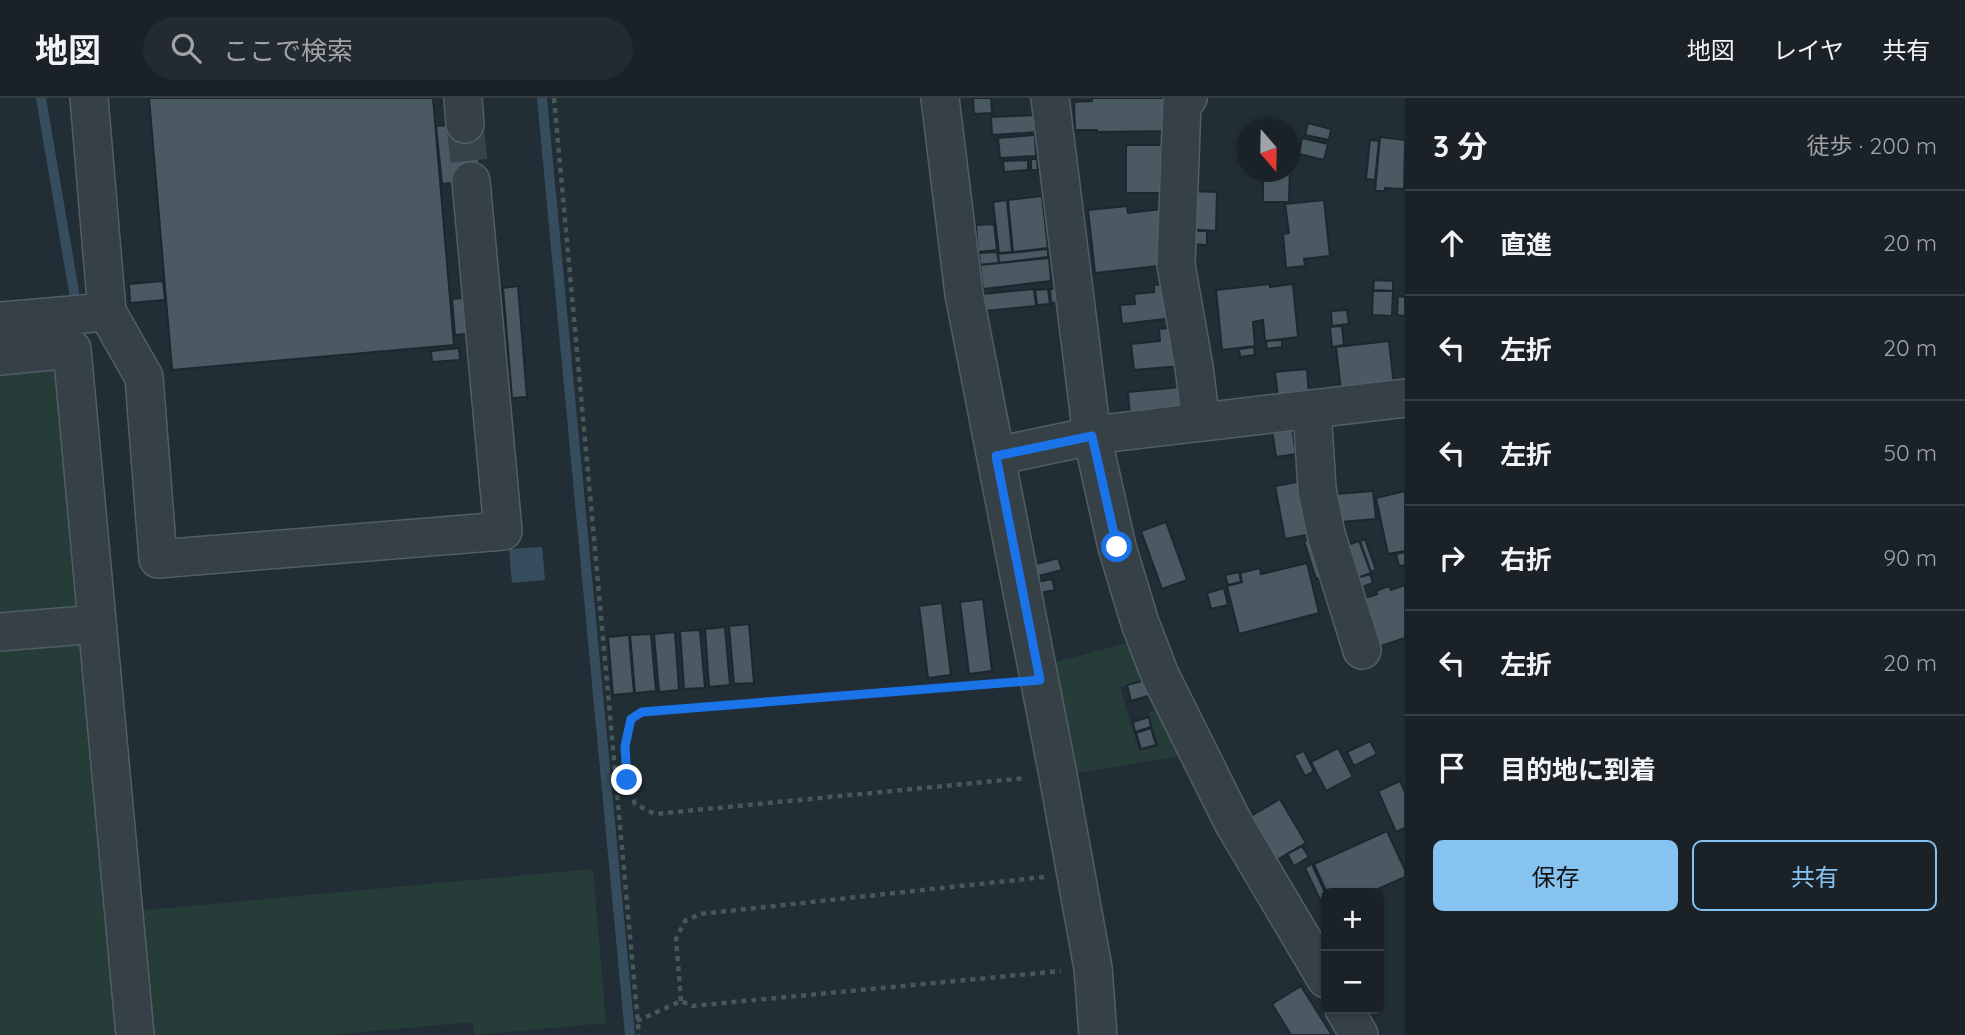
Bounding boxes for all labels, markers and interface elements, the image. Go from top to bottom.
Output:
search box [143,17,633,80]
text: 地図 [35,29,101,70]
icon: search [167,29,205,67]
text: ここで検索 [223,34,353,67]
text: 地図 [1687,35,1735,65]
text: レイヤ [1773,35,1844,65]
text: 共有 [1882,35,1930,65]
north arrow [1237,119,1300,182]
text: 3 分 [1433,127,1488,165]
text: 徒歩 · 200 m [1807,131,1937,160]
icon: ahead [1433,224,1471,262]
text: 直進 [1500,228,1552,261]
text: 20 m [1883,228,1937,257]
icon: left [1433,329,1471,367]
text: 左折 [1500,333,1552,366]
text: 20 m [1883,333,1937,362]
icon: left [1433,434,1471,472]
text: 左折 [1500,438,1552,471]
text: 50 m [1884,438,1937,467]
route start [1101,531,1132,562]
icon: right [1433,539,1471,577]
text: 右折 [1500,543,1552,576]
text: 90 m [1883,543,1937,572]
icon: left [1433,644,1471,682]
text: 左折 [1500,648,1552,681]
text: 20 m [1883,648,1937,677]
icon: arrive [1433,749,1471,787]
text: 目的地に到着 [1500,753,1656,786]
route end [611,764,642,795]
button: 保存 [1433,840,1678,911]
button: 共有 [1692,840,1937,911]
map controls [1321,888,1384,1014]
button: + [1321,888,1384,951]
button: − [1321,951,1384,1014]

